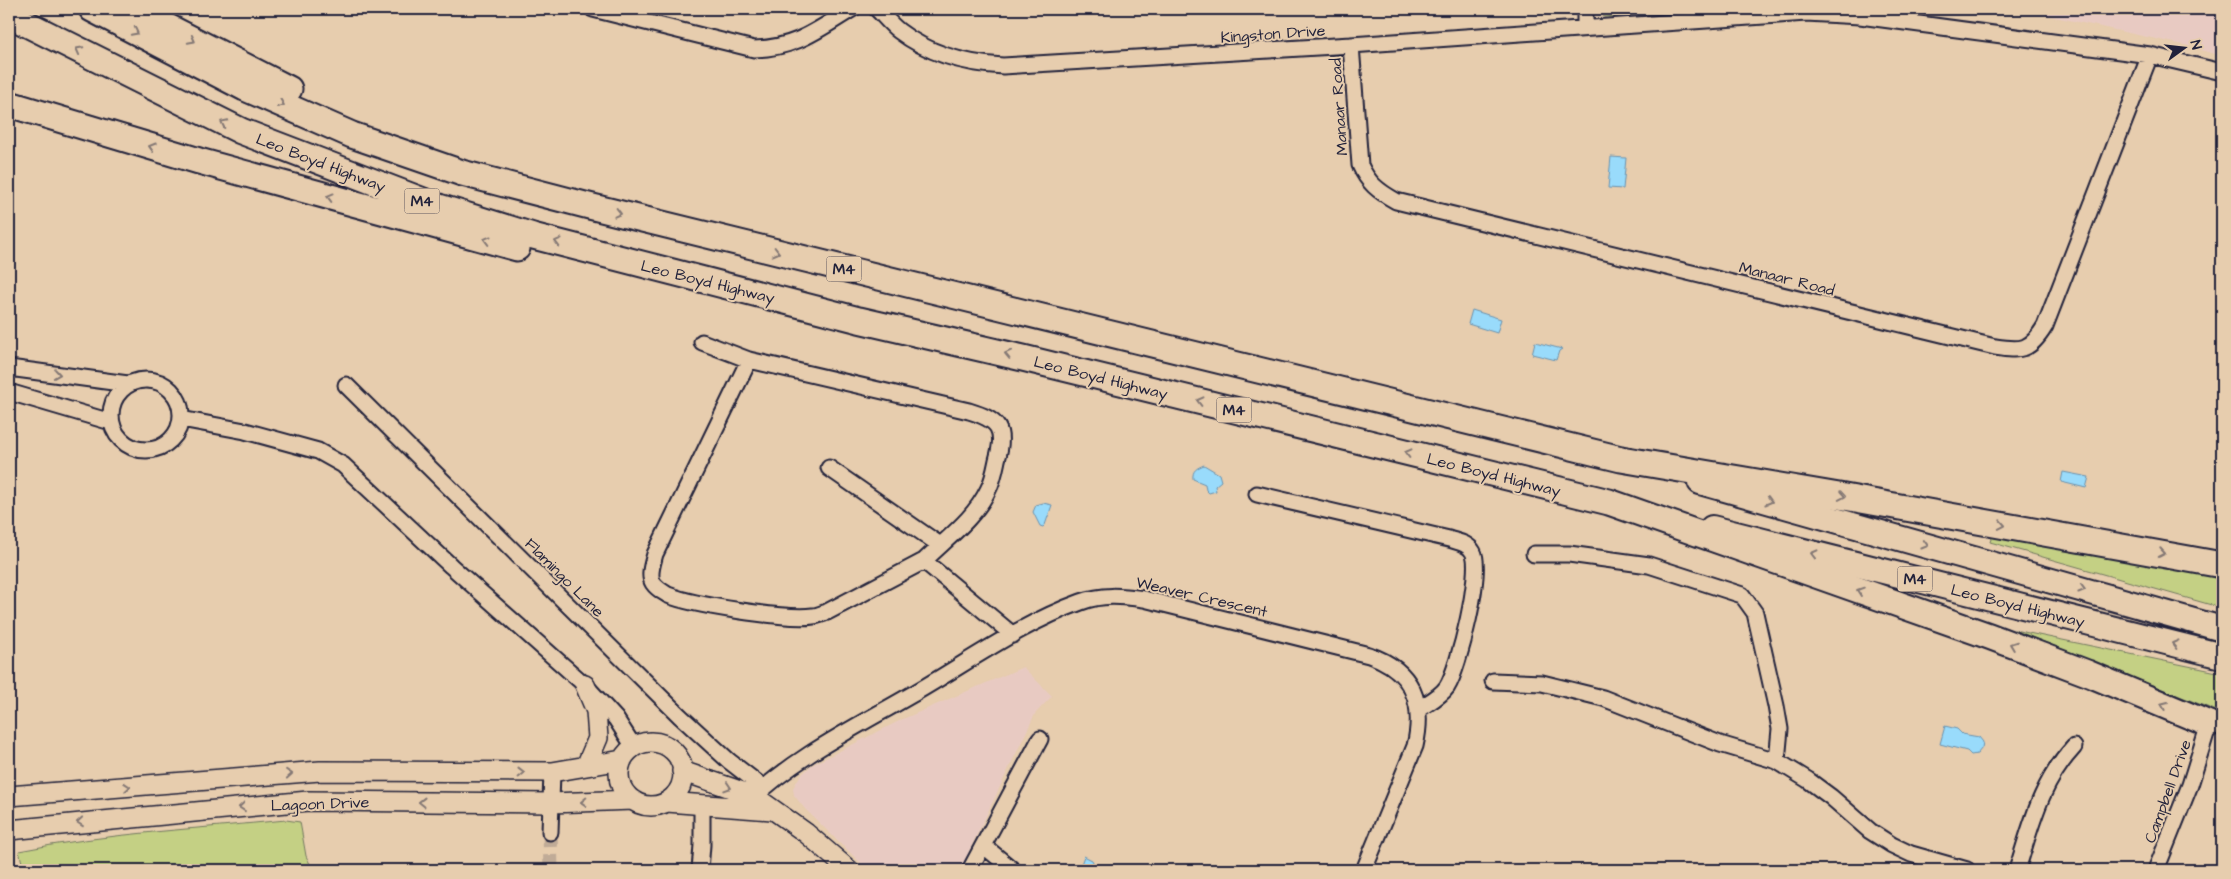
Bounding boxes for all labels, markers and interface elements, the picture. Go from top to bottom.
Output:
street label: Kingston Drive [1220,19,1327,50]
north arrow [2158,22,2208,72]
one-way arrow [130,26,139,36]
one-way arrow [186,34,195,44]
text: N [2185,38,2206,52]
one-way arrow [75,46,84,56]
street label: Manaar Road [1325,57,1353,156]
one-way arrow [276,97,285,108]
one-way arrow [220,119,229,129]
street label: Leo Boyd Highway [252,128,389,199]
one-way arrow [149,142,157,152]
road number: M4 [404,188,440,214]
one-way arrow [326,192,335,203]
one-way arrow [613,208,621,218]
one-way arrow [482,235,491,246]
one-way arrow [553,237,562,248]
one-way arrow [771,246,780,257]
street label: Leo Boyd Highway [638,255,777,310]
road number: M4 [826,256,862,282]
street label: Manaar Road [1737,256,1837,301]
one-way arrow [1003,349,1012,360]
street label: Leo Boyd Highway [1031,351,1170,406]
one-way arrow [53,369,61,379]
one-way arrow [1195,396,1204,407]
road number: M4 [1216,398,1252,422]
one-way arrow [1404,448,1413,459]
street label: Leo Boyd Highway [1424,448,1563,503]
one-way arrow [1837,491,1846,501]
one-way arrow [1764,495,1773,506]
one-way arrow [1997,519,2006,530]
street label: Flamingo Lane [519,533,609,623]
one-way arrow [1921,540,1929,550]
one-way arrow [2157,548,2166,558]
one-way arrow [1810,549,1818,559]
road number: M4 [1898,566,1932,592]
street label: Weaver Crescent [1134,571,1270,623]
street label: Leo Boyd Highway [1948,579,2087,634]
one-way arrow [2077,584,2085,594]
one-way arrow [1856,587,1865,597]
one-way arrow [2170,639,2179,650]
one-way arrow [2009,641,2018,651]
one-way arrow [2160,701,2169,712]
street label: Campbell Drive [2139,736,2197,846]
one-way arrow [285,768,293,779]
one-way arrow [518,768,526,778]
one-way arrow [123,781,131,792]
one-way arrow [724,781,732,791]
street label: Lagoon Drive [270,791,370,818]
one-way arrow [417,797,425,807]
one-way arrow [580,797,588,808]
one-way arrow [238,801,246,812]
one-way arrow [76,816,84,827]

